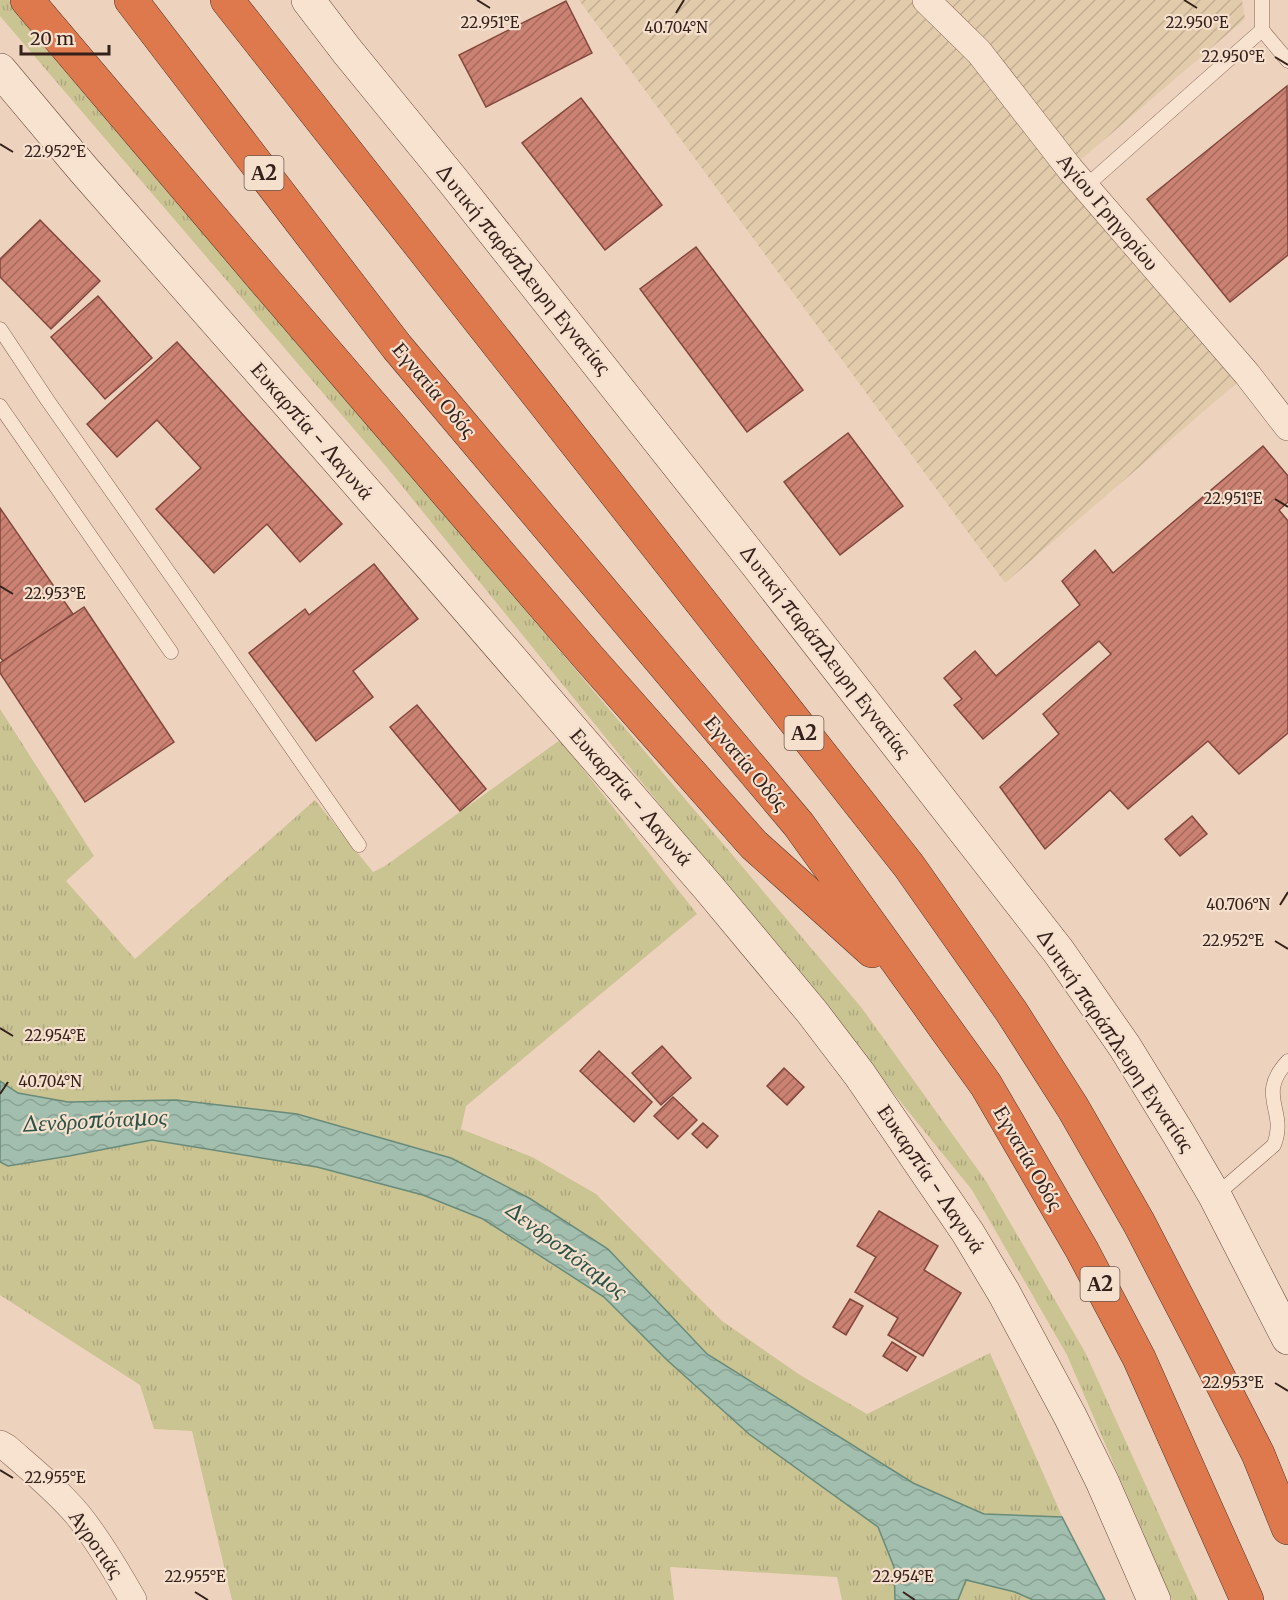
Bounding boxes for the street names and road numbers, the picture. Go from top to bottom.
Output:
street label: Αγίου Γρηγορίου [1051,147,1165,276]
road number: Α2 [244,156,284,190]
street label: Δυτική παράπλευρη Εγνατίας [430,157,618,381]
street label: Εγνατία Οδός [387,336,483,444]
street label: Ευκαρπία - Λαγυνά [245,356,380,505]
street label: Δυτική παράπλευρη Εγνατίας [733,538,918,764]
street label: Εγνατία Οδός [699,709,795,817]
road number: Α2 [784,716,824,750]
street label: Ευκαρπία - Λαγυνά [564,722,699,871]
street label: Δυτική παράπλευρη Εγνατίας [1030,922,1201,1158]
street label: Ευκαρπία - Λαγυνά [872,1099,991,1258]
street label: Εγνατία Οδός [988,1101,1070,1216]
road number: Α2 [1080,1267,1120,1301]
street label: Αγροτιάς [63,1504,130,1584]

